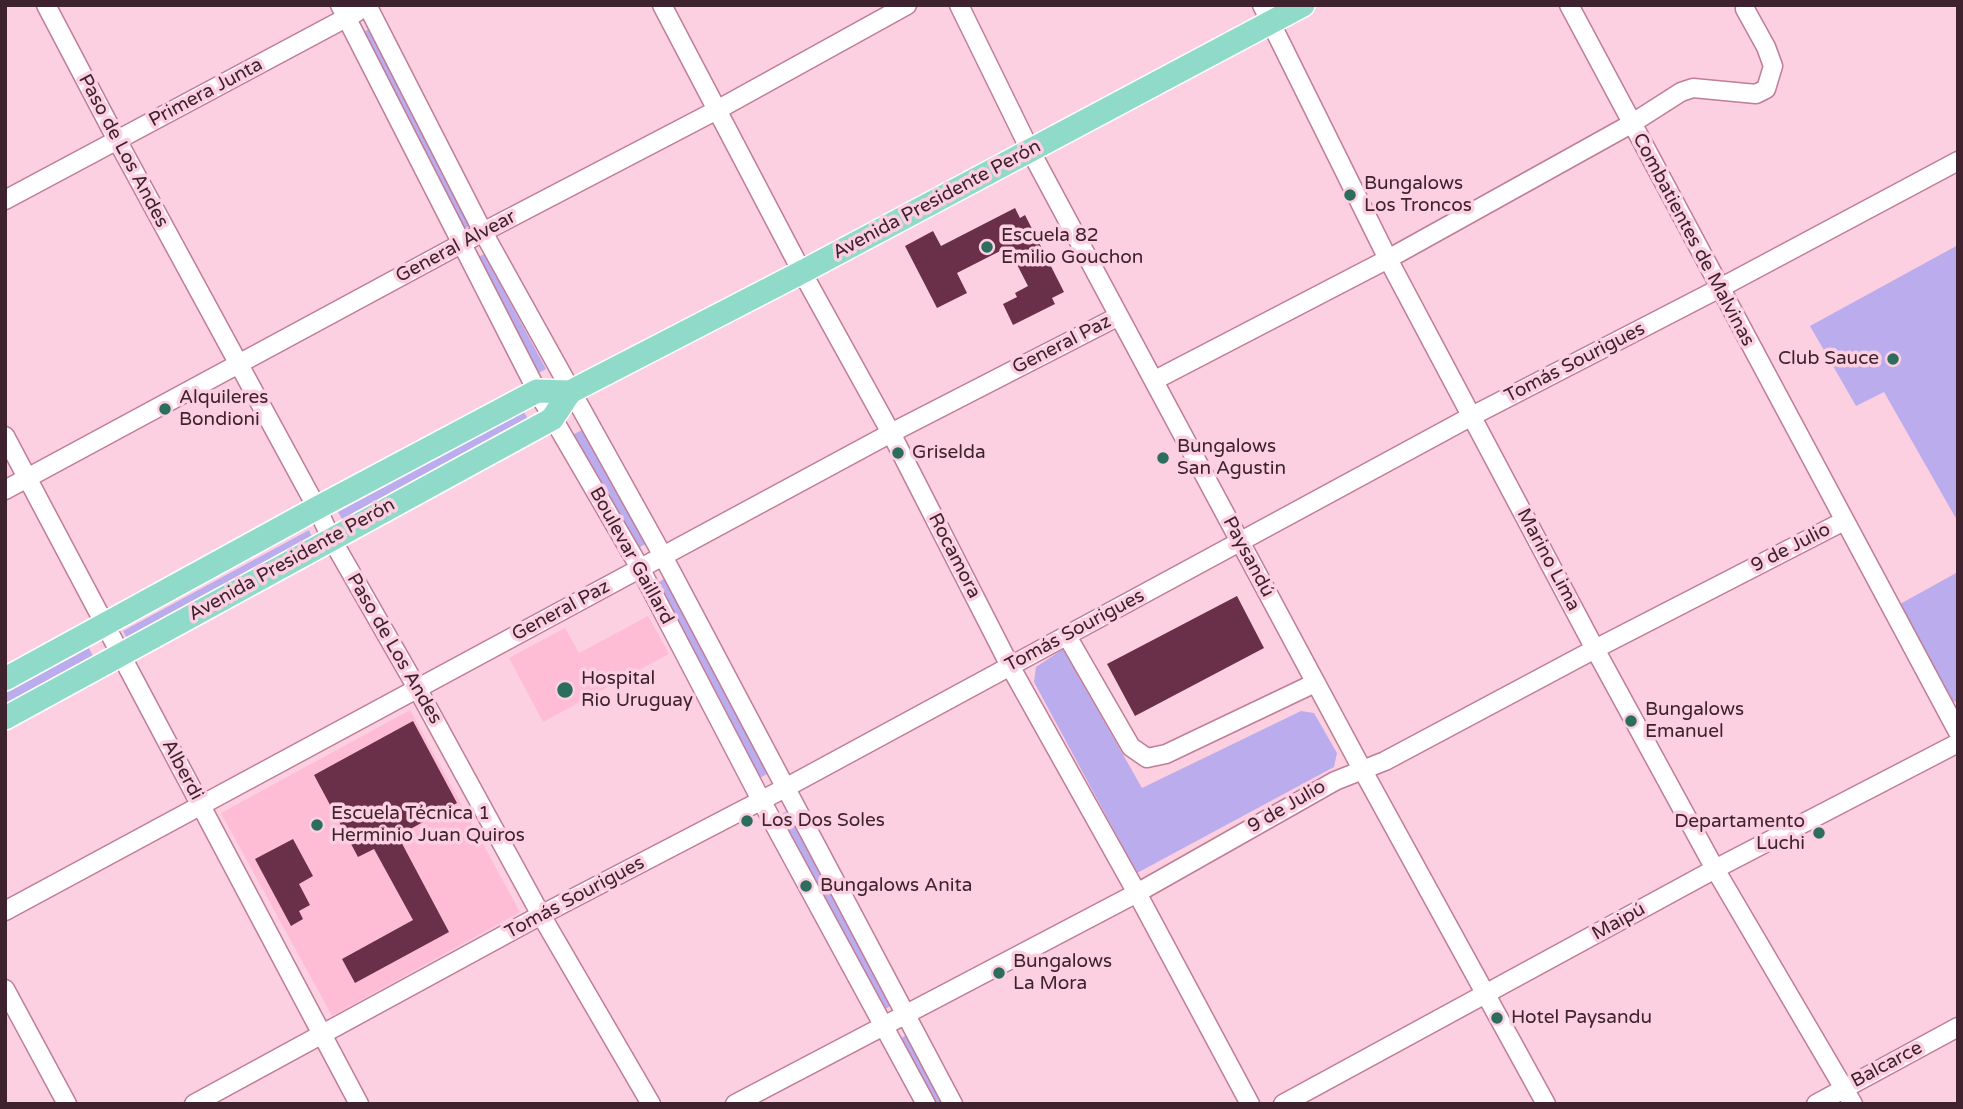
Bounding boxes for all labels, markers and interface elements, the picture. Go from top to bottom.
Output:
street label: Primera Junta [145,53,267,133]
street label: Paso de Los Andes [73,70,173,232]
street label: Combatientes de Malvinas [1627,130,1759,350]
street label: Avenida Presidente Perón [829,135,1045,265]
place label: Bungalows Los Troncos [1364,173,1472,217]
marker: Bungalows Los Troncos [1342,187,1358,203]
street label: General Alvear [392,206,520,288]
place label: Escuela 82 Emilio Gouchon [1001,225,1143,269]
marker: Escuela 82 Emilio Gouchon [979,239,995,255]
street label: General Paz [1009,310,1115,380]
street label: Tomás Sourigues [1501,318,1649,408]
place label: Club Sauce [1778,348,1879,370]
marker: Club Sauce [1885,351,1901,367]
place label: Alquileres Bondioni [179,387,268,431]
marker: Alquileres Bondioni [157,401,173,417]
place label: Bungalows San Agustin [1177,436,1286,480]
place label: Griselda [912,442,986,464]
marker: Griselda [890,445,906,461]
marker: Bungalows San Agustin [1155,450,1171,466]
street label: Boulevar Gaillard [584,483,678,629]
street label: Avenida Presidente Perón [185,494,399,626]
street label: Marino Lima [1511,505,1585,615]
street label: Rocamora [923,509,985,603]
street label: Paysandú [1217,513,1279,601]
street label: 9 de Julio [1748,518,1834,578]
street label: Paso de Los Andes [342,570,446,728]
street label: General Paz [508,576,614,646]
street label: Tomás Sourigues [1002,585,1148,677]
place label: Hospital Rio Uruguay [581,668,693,712]
marker: Hospital Rio Uruguay [555,680,575,700]
place label: Bungalows Emanuel [1645,699,1744,743]
marker: Bungalows Emanuel [1623,713,1639,729]
street label: Alberdi [157,736,207,804]
street label: 9 de Julio [1244,776,1330,838]
place label: Escuela Técnica 1 Herminio Juan Quiros [331,803,525,847]
place label: Los Dos Soles [761,810,885,832]
place label: Departamento Luchi [1674,811,1805,855]
marker: Los Dos Soles [739,813,755,829]
marker: Escuela Técnica 1 Herminio Juan Quiros [309,817,325,833]
marker: Departamento Luchi [1811,825,1827,841]
street label: Tomás Sourigues [502,852,648,944]
place label: Bungalows Anita [820,875,972,897]
marker: Bungalows Anita [798,878,814,894]
street label: Maipú [1588,898,1650,946]
place label: Bungalows La Mora [1013,951,1112,995]
marker: Bungalows La Mora [991,965,1007,981]
place label: Hotel Paysandu [1511,1007,1652,1029]
marker: Hotel Paysandu [1489,1010,1505,1026]
street label: Balcarce [1848,1037,1926,1093]

